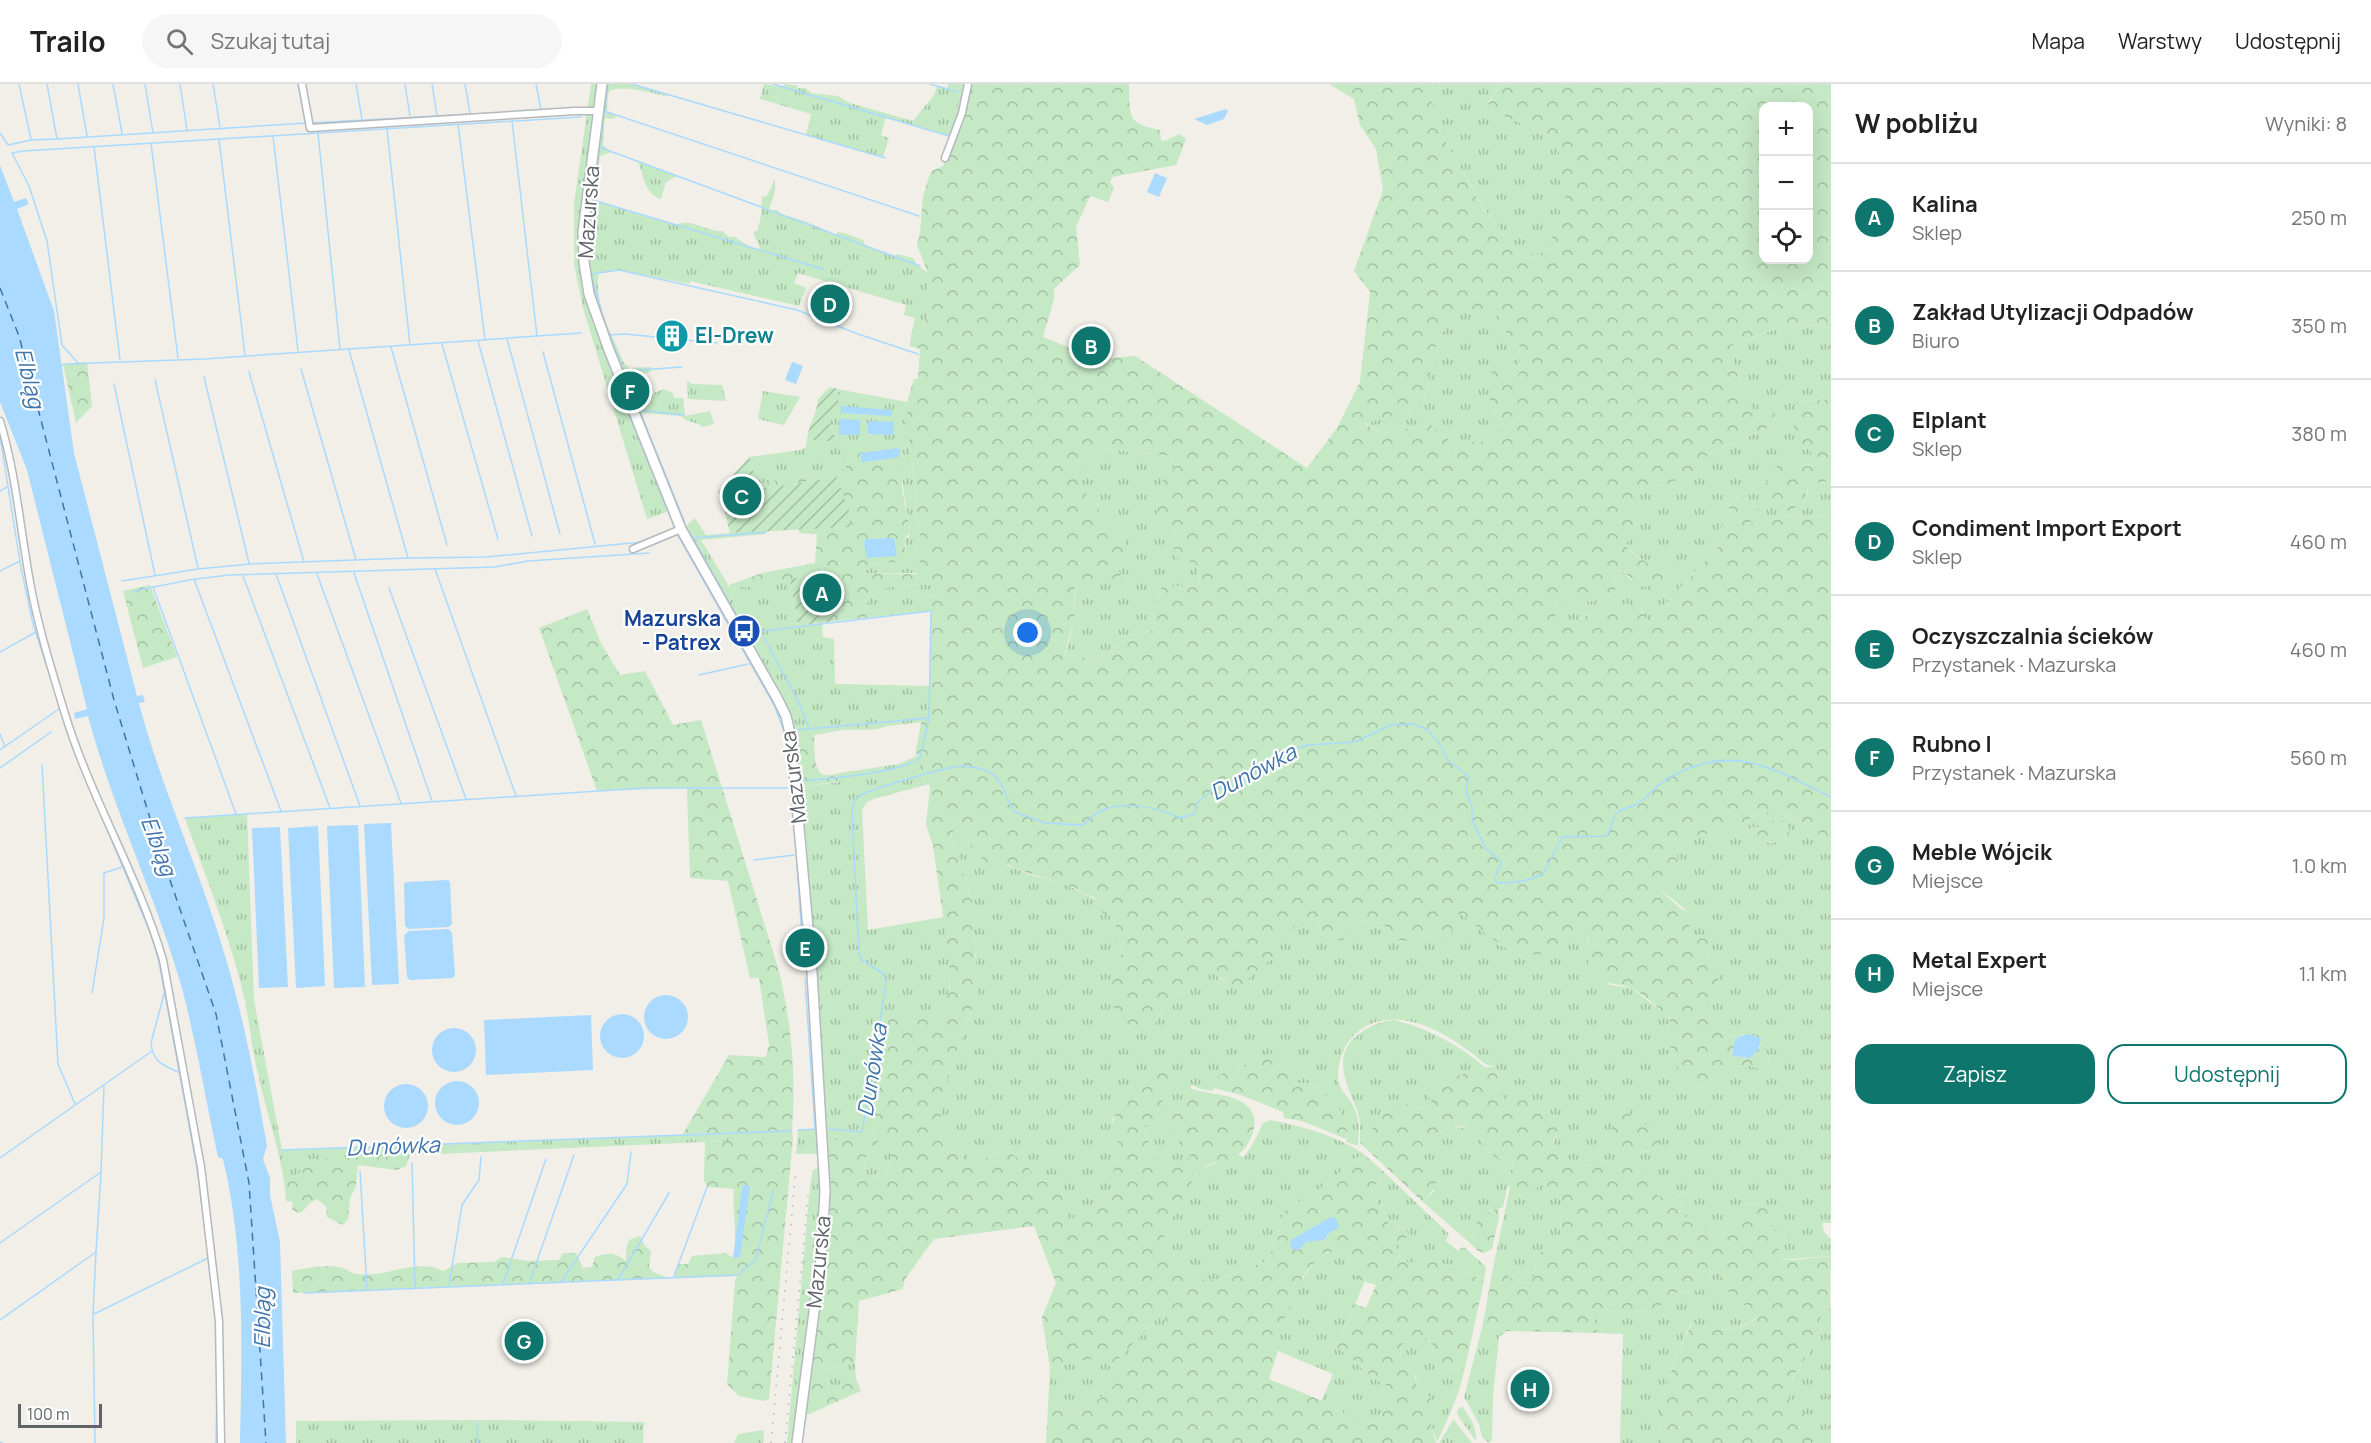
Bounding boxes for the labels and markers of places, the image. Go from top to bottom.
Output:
pin: D [810,282,850,326]
building icon: El-Drew [654,318,690,354]
place label: El-Drew [695,321,774,349]
pin: B [1072,324,1110,368]
pin: F [610,368,650,414]
pin: C [722,474,762,518]
pin: A [802,570,842,616]
place label: Mazurska - Patrex [624,604,721,656]
bus stop icon: Mazurska - Patrex [726,613,762,649]
pin: E [786,926,824,970]
pin: G [504,1318,544,1364]
pin: H [1510,1366,1550,1412]

